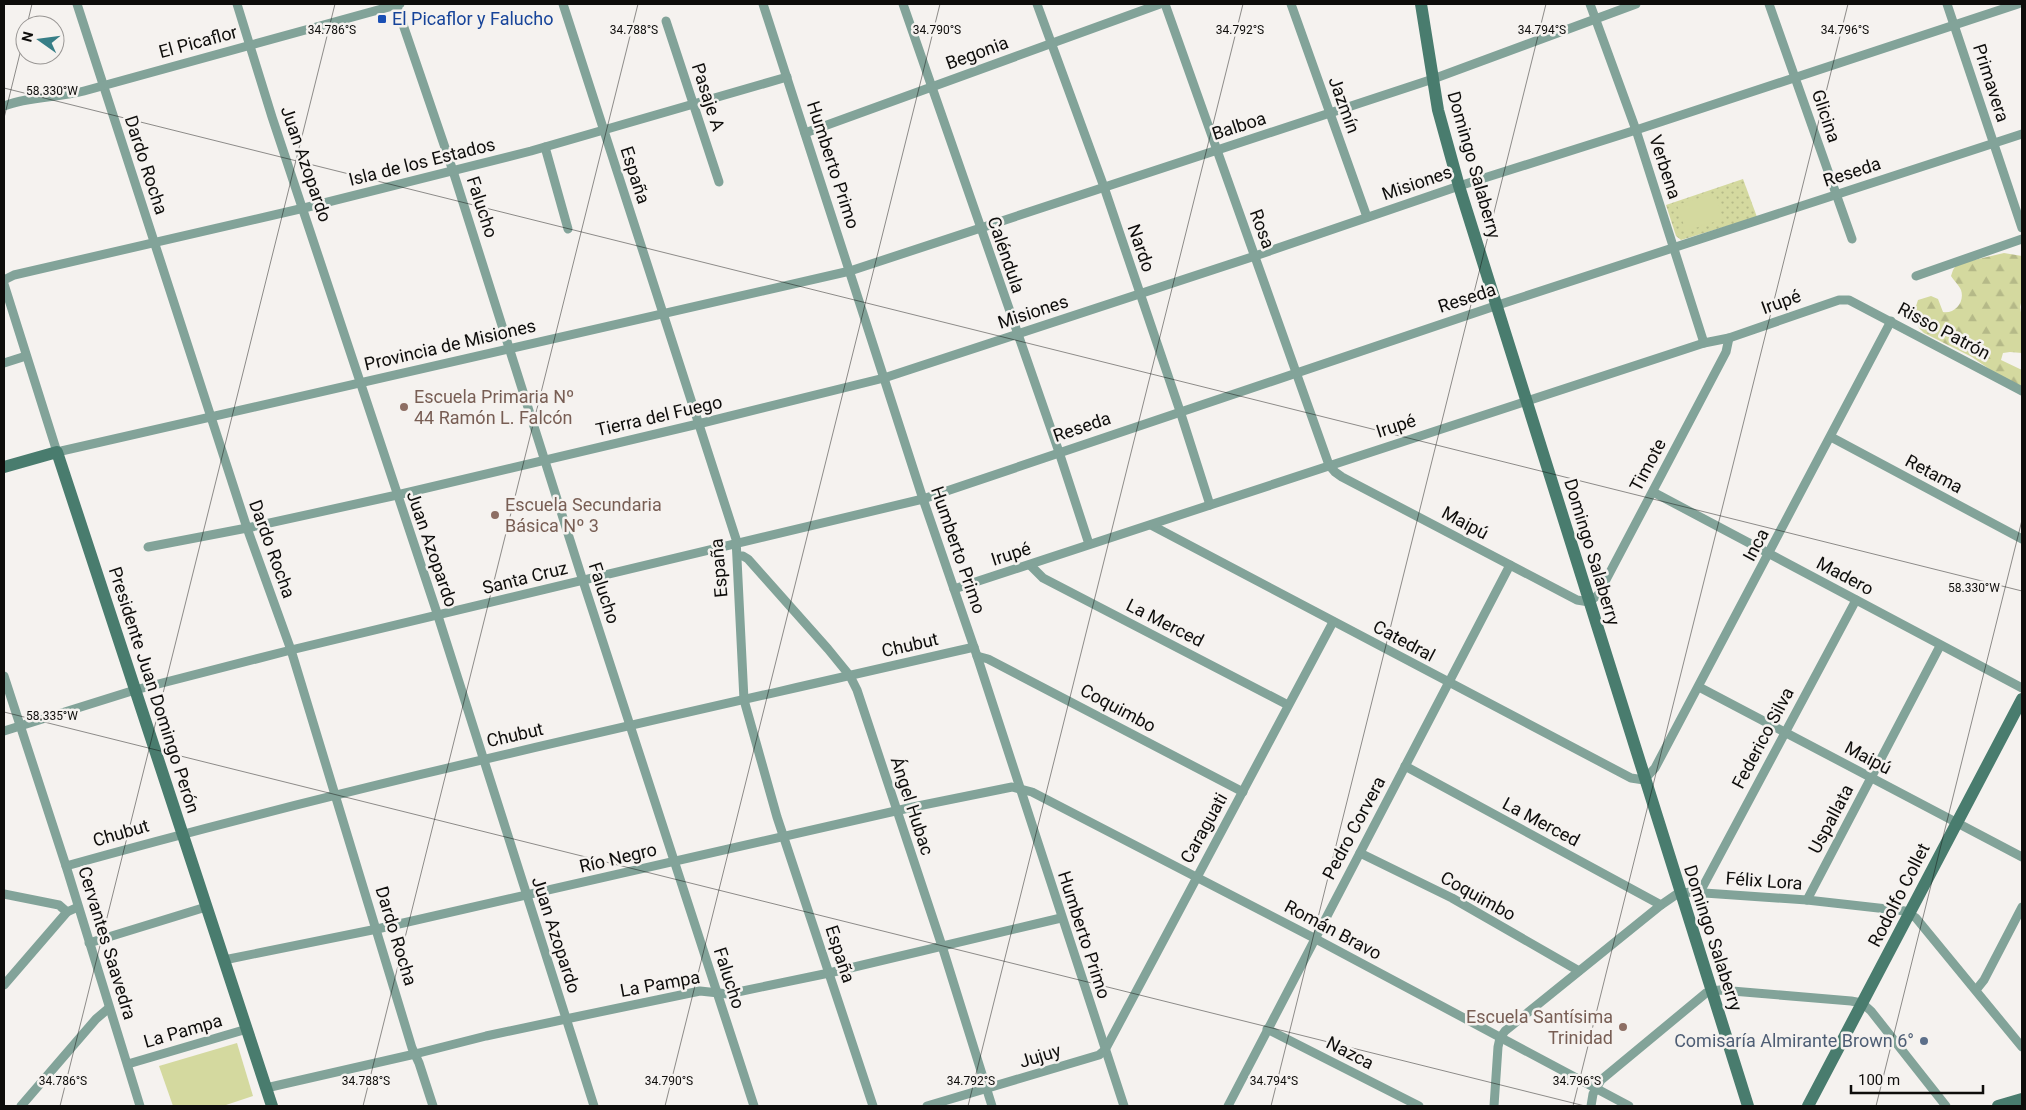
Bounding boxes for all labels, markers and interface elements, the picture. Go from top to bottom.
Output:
place label: El Picaflor y Falucho [392,8,553,29]
marker: El Picaflor y Falucho [376,13,388,25]
north arrow [15,15,65,65]
street label: El Picaflor [156,21,240,62]
text: 34.786°S [308,23,356,37]
text: 34.788°S [610,23,658,37]
text: 34.790°S [913,23,961,37]
text: 34.792°S [1216,23,1264,37]
text: 34.794°S [1518,23,1566,37]
text: 34.796°S [1821,23,1869,37]
text: N [18,30,36,44]
street label: Begonia [943,32,1011,74]
street label: Primavera [1969,41,2014,125]
street label: Pasaje A [688,60,729,134]
street label: Jazmín [1325,74,1364,136]
text: 58.330°W [26,84,78,98]
street label: Glicina [1808,87,1845,145]
street label: Domingo Salaberry [1443,89,1506,241]
street label: Humberto Primo [803,98,864,231]
street label: Juan Azopardo [277,103,336,225]
street label: Balboa [1209,107,1269,144]
street label: Dardo Rocha [121,113,172,217]
street label: Verbena [1645,132,1686,202]
street label: Isla de los Estados [346,133,497,190]
street label: España [616,143,655,206]
street label: Reseda [1820,152,1883,191]
street label: Misiones [1379,161,1455,204]
street label: Falucho [463,173,502,240]
street label: Rosa [1246,206,1279,251]
street label: Caléndula [984,214,1029,296]
street label: Nardo [1124,221,1159,274]
street label: Reseda [1435,278,1498,317]
street label: Irupé [1758,285,1803,318]
street label: Misiones [995,290,1071,333]
street label: Risso Patrón [1894,297,1994,364]
street label: Provincia de Misiones [362,315,538,374]
place label: Escuela Primaria Nº 44 Ramón L. Falcón [414,386,574,428]
street label: Tierra del Fuego [594,391,724,440]
marker: Escuela Primaria Nº 44 Ramón L. Falcón [398,401,410,413]
street label: Reseda [1050,407,1113,446]
street label: Irupé [1373,409,1418,442]
street label: Timote [1625,435,1670,495]
street label: Retama [1902,450,1966,497]
street label: Domingo Salaberry [1560,476,1625,628]
street label: Humberto Primo [927,484,990,616]
street label: Juan Azopardo [403,488,462,610]
place label: Escuela Secundaria Básica Nº 3 [505,494,662,536]
street label: Dardo Rocha [245,497,300,601]
street label: Maipú [1438,502,1492,544]
marker: Escuela Secundaria Básica Nº 3 [489,509,501,521]
street label: Inca [1738,525,1773,565]
street label: Irupé [988,537,1033,570]
street label: España [705,538,732,598]
street label: Madero [1813,552,1877,599]
street label: Santa Cruz [480,557,570,598]
street label: Falucho [585,559,624,626]
street label: Presidente Juan Domingo Perón [105,564,204,816]
text: 58.330°W [1948,581,2000,595]
street label: La Merced [1123,594,1208,651]
street label: Catedral [1370,616,1439,666]
street label: Chubut [880,628,940,661]
street label: Coquimbo [1077,679,1160,736]
street label: Federico Silva [1727,684,1798,792]
text: 58.335°W [26,709,78,723]
street label: Chubut [485,718,545,751]
street label: Maipú [1841,737,1895,779]
street label: Ángel Hubac [887,754,938,858]
street label: Pedro Corvera [1318,773,1389,883]
street label: Uspallata [1804,781,1857,857]
street label: Caraguati [1176,789,1231,867]
street label: La Merced [1499,793,1583,851]
street label: Chubut [90,814,151,851]
street label: Río Negro [577,838,659,877]
street label: Rodolfo Collet [1863,839,1934,950]
street label: Domingo Salaberry [1680,862,1747,1014]
street label: Cervantes Saavedra [74,864,141,1022]
street label: Coquimbo [1437,866,1519,925]
street label: Félix Lora [1725,867,1803,894]
street label: Humberto Primo [1054,868,1115,1001]
street label: Juan Azopardo [528,874,585,996]
street label: Dardo Rocha [371,884,422,988]
street label: Román Bravo [1281,895,1385,964]
street label: España [821,922,860,985]
street label: Falucho [710,944,749,1011]
street label: La Pampa [618,966,701,1001]
place label: Escuela Santísima Trinidad [1466,1006,1613,1048]
street label: La Pampa [141,1009,225,1052]
marker: Escuela Santísima Trinidad [1617,1021,1629,1033]
place label: Comisaría Almirante Brown 6° [1674,1030,1914,1051]
street label: Nazca [1323,1032,1378,1073]
marker: Comisaría Almirante Brown 6° [1918,1035,1930,1047]
street label: Jujuy [1016,1039,1064,1072]
scale bar [1851,1062,1984,1094]
text: 100 m [1858,1071,1900,1089]
text: 34.786°S [39,1074,87,1088]
text: 34.788°S [342,1074,390,1088]
text: 34.790°S [645,1074,693,1088]
text: 34.792°S [947,1074,995,1088]
text: 34.794°S [1250,1074,1298,1088]
text: 34.796°S [1553,1074,1601,1088]

